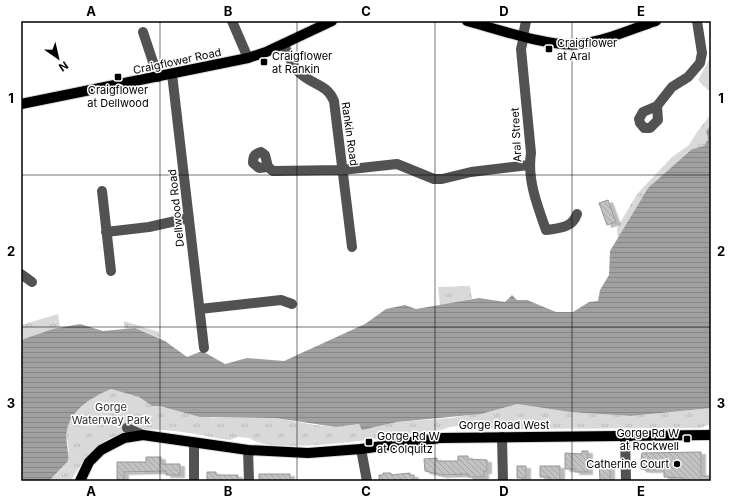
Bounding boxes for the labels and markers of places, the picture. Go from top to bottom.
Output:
place label: Craigflower at Aral [557,36,617,63]
marker: Craigflower at Aral [544,44,554,54]
place label: Craigflower at Rankin [272,49,332,76]
marker: Craigflower at Rankin [259,57,269,67]
marker: Craigflower at Dellwood [113,72,123,82]
place label: Craigflower at Dellwood [87,83,149,110]
place label: Gorge Rd W at Rockwell [616,426,679,453]
place label: Gorge Rd W at Colquitz [377,429,440,456]
marker: Gorge Rd W at Rockwell [682,434,692,444]
marker: Gorge Rd W at Colquitz [364,437,374,447]
place label: Catherine Court [586,457,669,471]
marker: Catherine Court [672,459,682,469]

